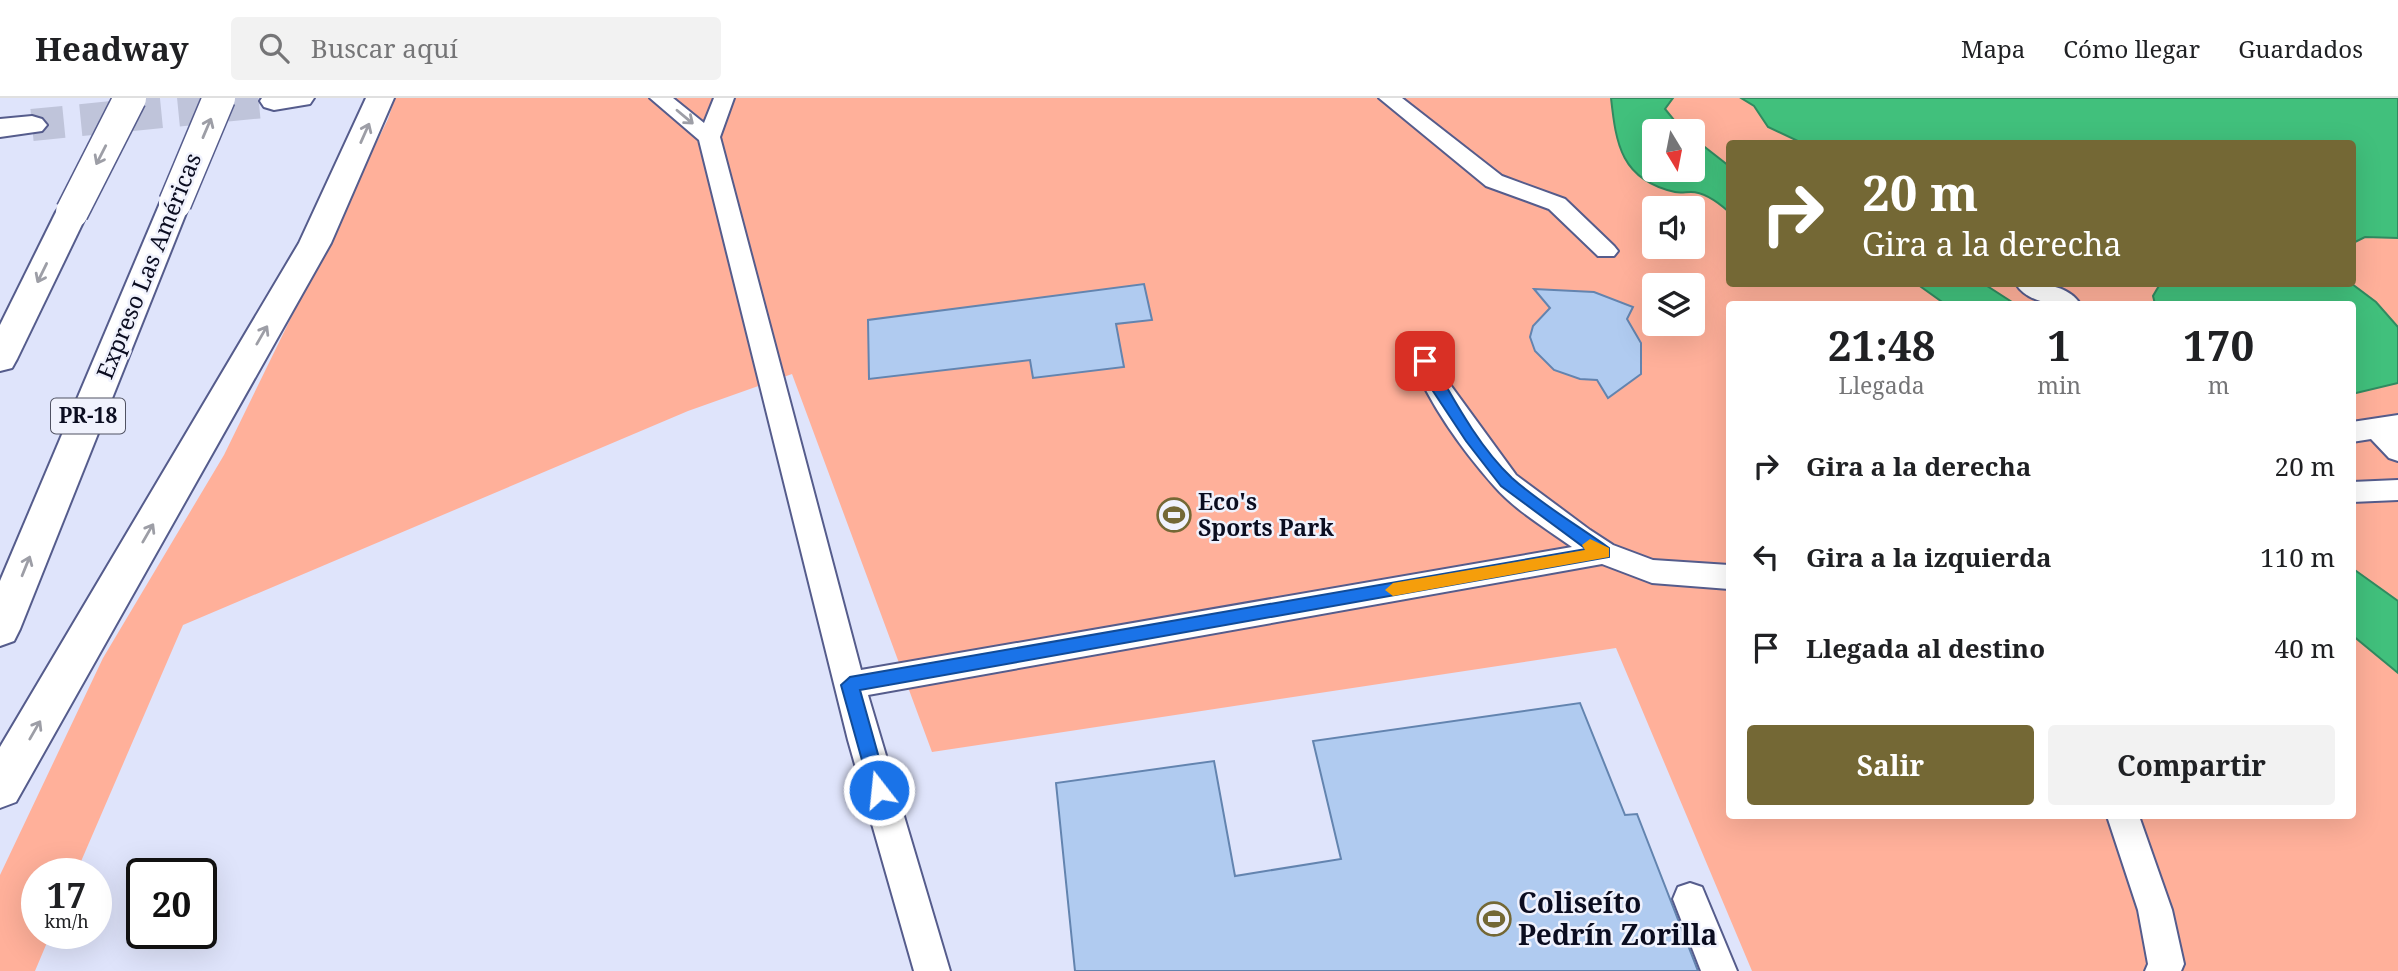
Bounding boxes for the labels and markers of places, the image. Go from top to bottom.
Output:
pin [1395,331,1455,391]
place label: Eco's Sports Park [1198,485,1334,543]
sports icon: Eco's Sports Park [1155,496,1193,534]
place label: Coliseíto Pedrín Zorilla [1518,883,1717,953]
sports icon: Coliseíto Pedrín Zorilla [1475,900,1513,938]

